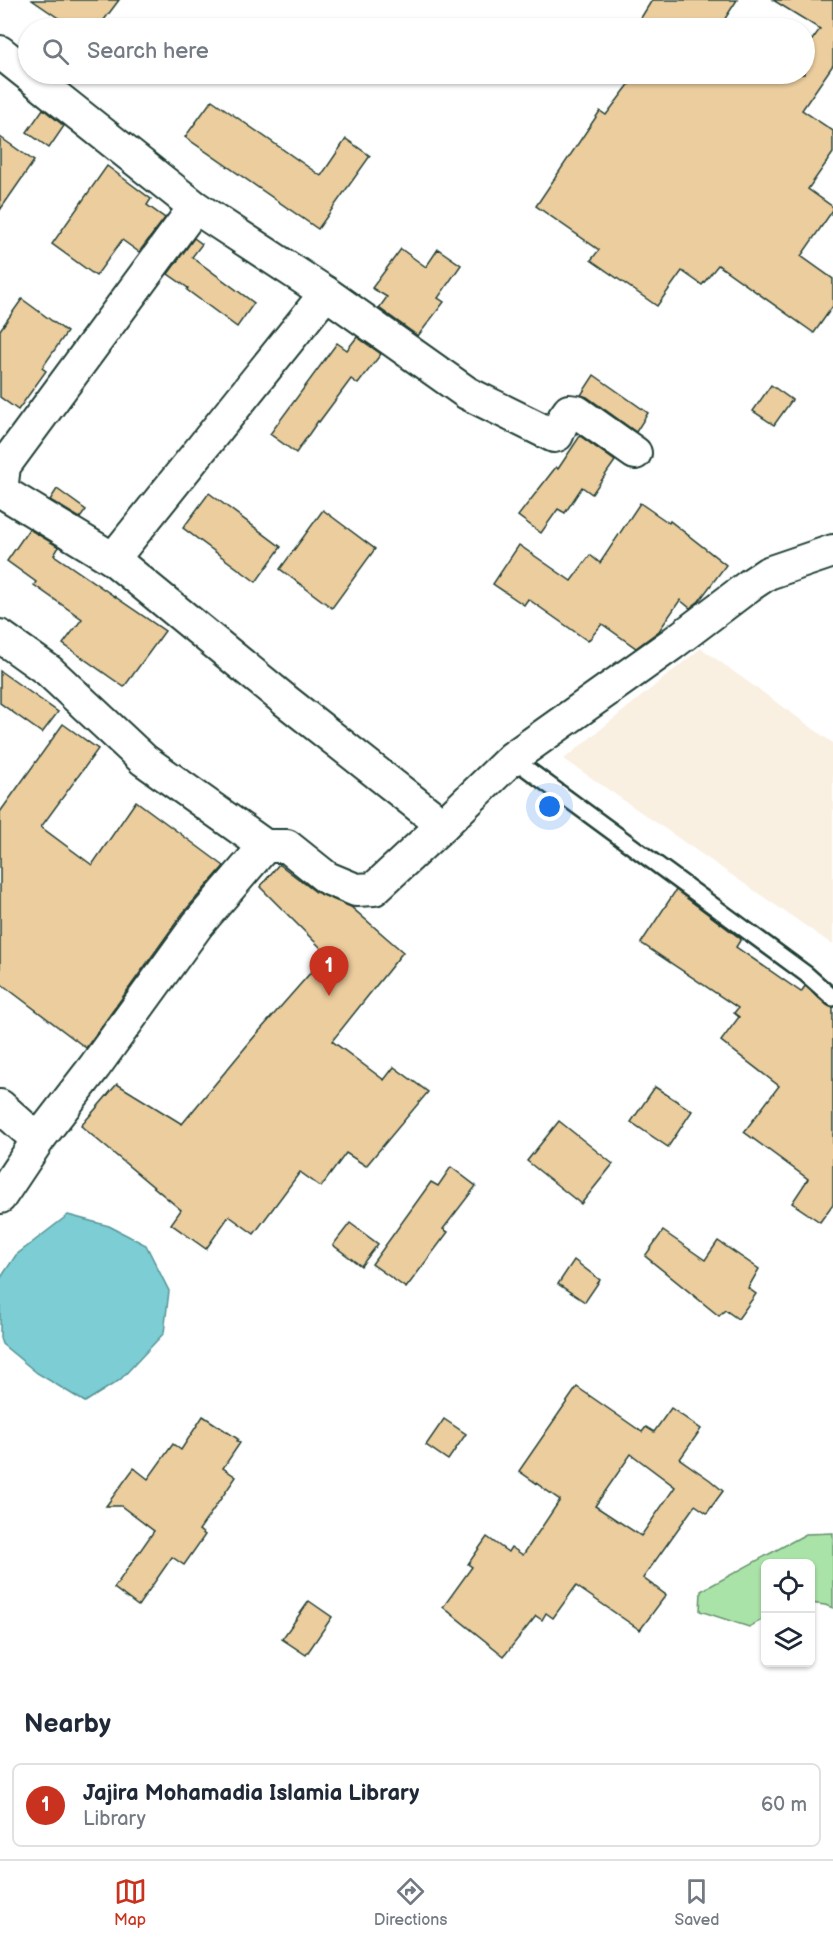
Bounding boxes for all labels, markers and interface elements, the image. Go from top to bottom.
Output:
search box [18,18,815,84]
icon: search [39,35,72,68]
text: Search here [87,38,209,65]
your location [535,792,564,821]
pin: 1 [310,946,348,996]
map controls [761,1559,815,1667]
button: locate [761,1559,815,1613]
button: layers [761,1613,815,1667]
text: Nearby [24,1709,111,1740]
text: Jajira Mohamadia Islamia Library [83,1780,419,1807]
text: 1 [41,1793,50,1817]
text: 60 m [761,1793,807,1817]
text: Library [83,1807,146,1831]
tab: Map [114,1875,147,1930]
tab: Directions [374,1875,447,1930]
tab: Saved [674,1875,719,1930]

